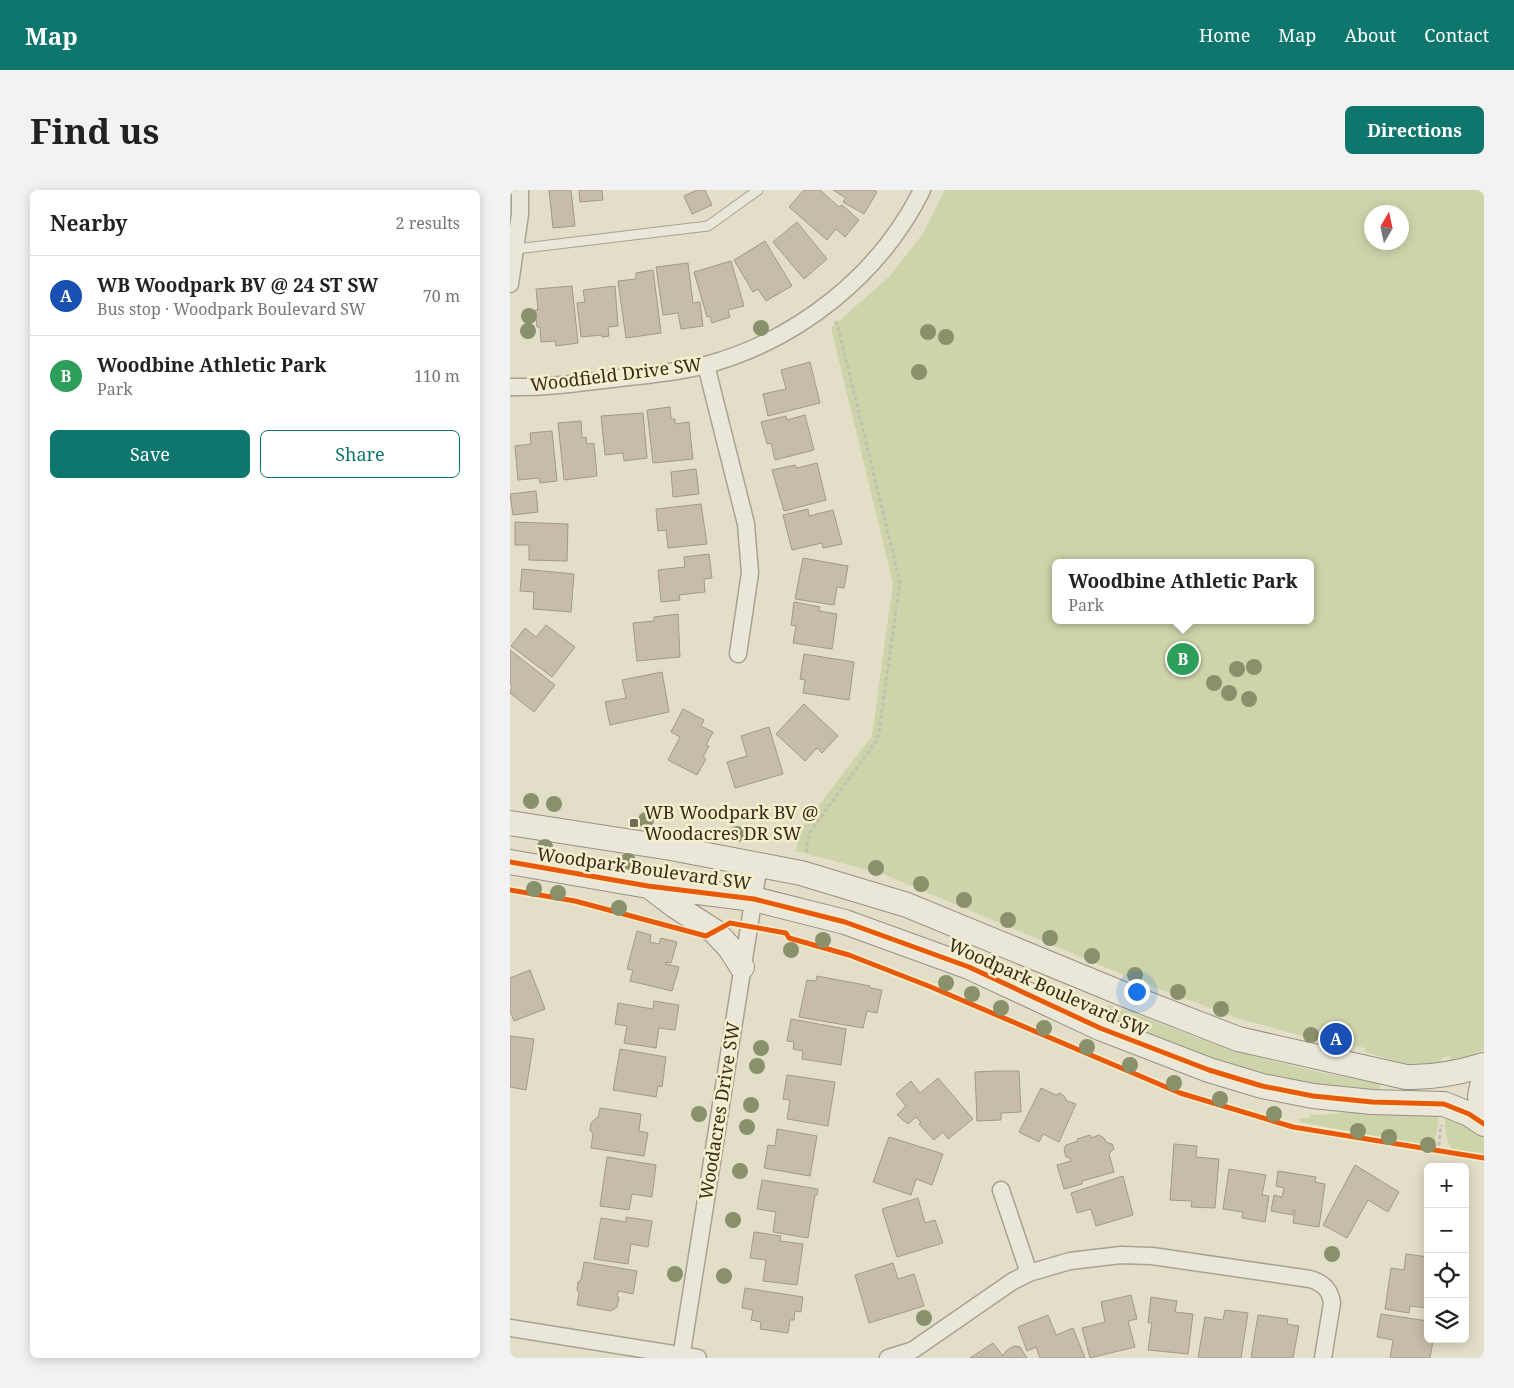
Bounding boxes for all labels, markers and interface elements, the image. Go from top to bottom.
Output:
text: Map [25,19,78,52]
text: Home [1199,23,1250,47]
text: Map [1278,23,1316,47]
text: About [1344,23,1396,47]
text: Contact [1424,23,1489,47]
button: Directions [1345,106,1484,154]
text: Find us [30,107,159,154]
north arrow [1364,205,1409,250]
text: Nearby [50,209,128,237]
text: 2 results [396,212,460,234]
text: WB Woodpark BV @ 24 ST SW [97,272,378,298]
text: A [60,285,72,307]
text: 70 m [423,285,460,307]
text: Bus stop · Woodpark Boulevard SW [97,298,366,320]
text: Woodbine Athletic Park [97,352,326,378]
street label: Woodfield Drive SW [529,352,703,396]
text: B [61,365,71,387]
text: 110 m [414,365,460,387]
text: Park [97,378,133,400]
button: Save [50,430,250,478]
button: Share [260,430,460,478]
popup [1052,559,1314,624]
text: Woodbine Athletic Park [1068,568,1298,594]
text: Park [1068,594,1104,616]
pin: B [1167,640,1199,678]
place label: WB Woodpark BV @ Woodacres DR SW [644,800,818,845]
marker: WB Woodpark BV @ Woodacres DR SW [628,817,640,829]
street label: Woodpark Boulevard SW [535,841,753,895]
street label: Woodpark Boulevard SW [945,932,1152,1042]
your location [1124,979,1150,1005]
street label: Woodacres Drive SW [693,1020,745,1202]
pin: A [1320,1020,1352,1058]
map controls [1424,1163,1469,1343]
button: + [1424,1163,1469,1208]
button: − [1424,1208,1469,1253]
button: locate [1424,1253,1469,1298]
button: layers [1424,1298,1469,1343]

